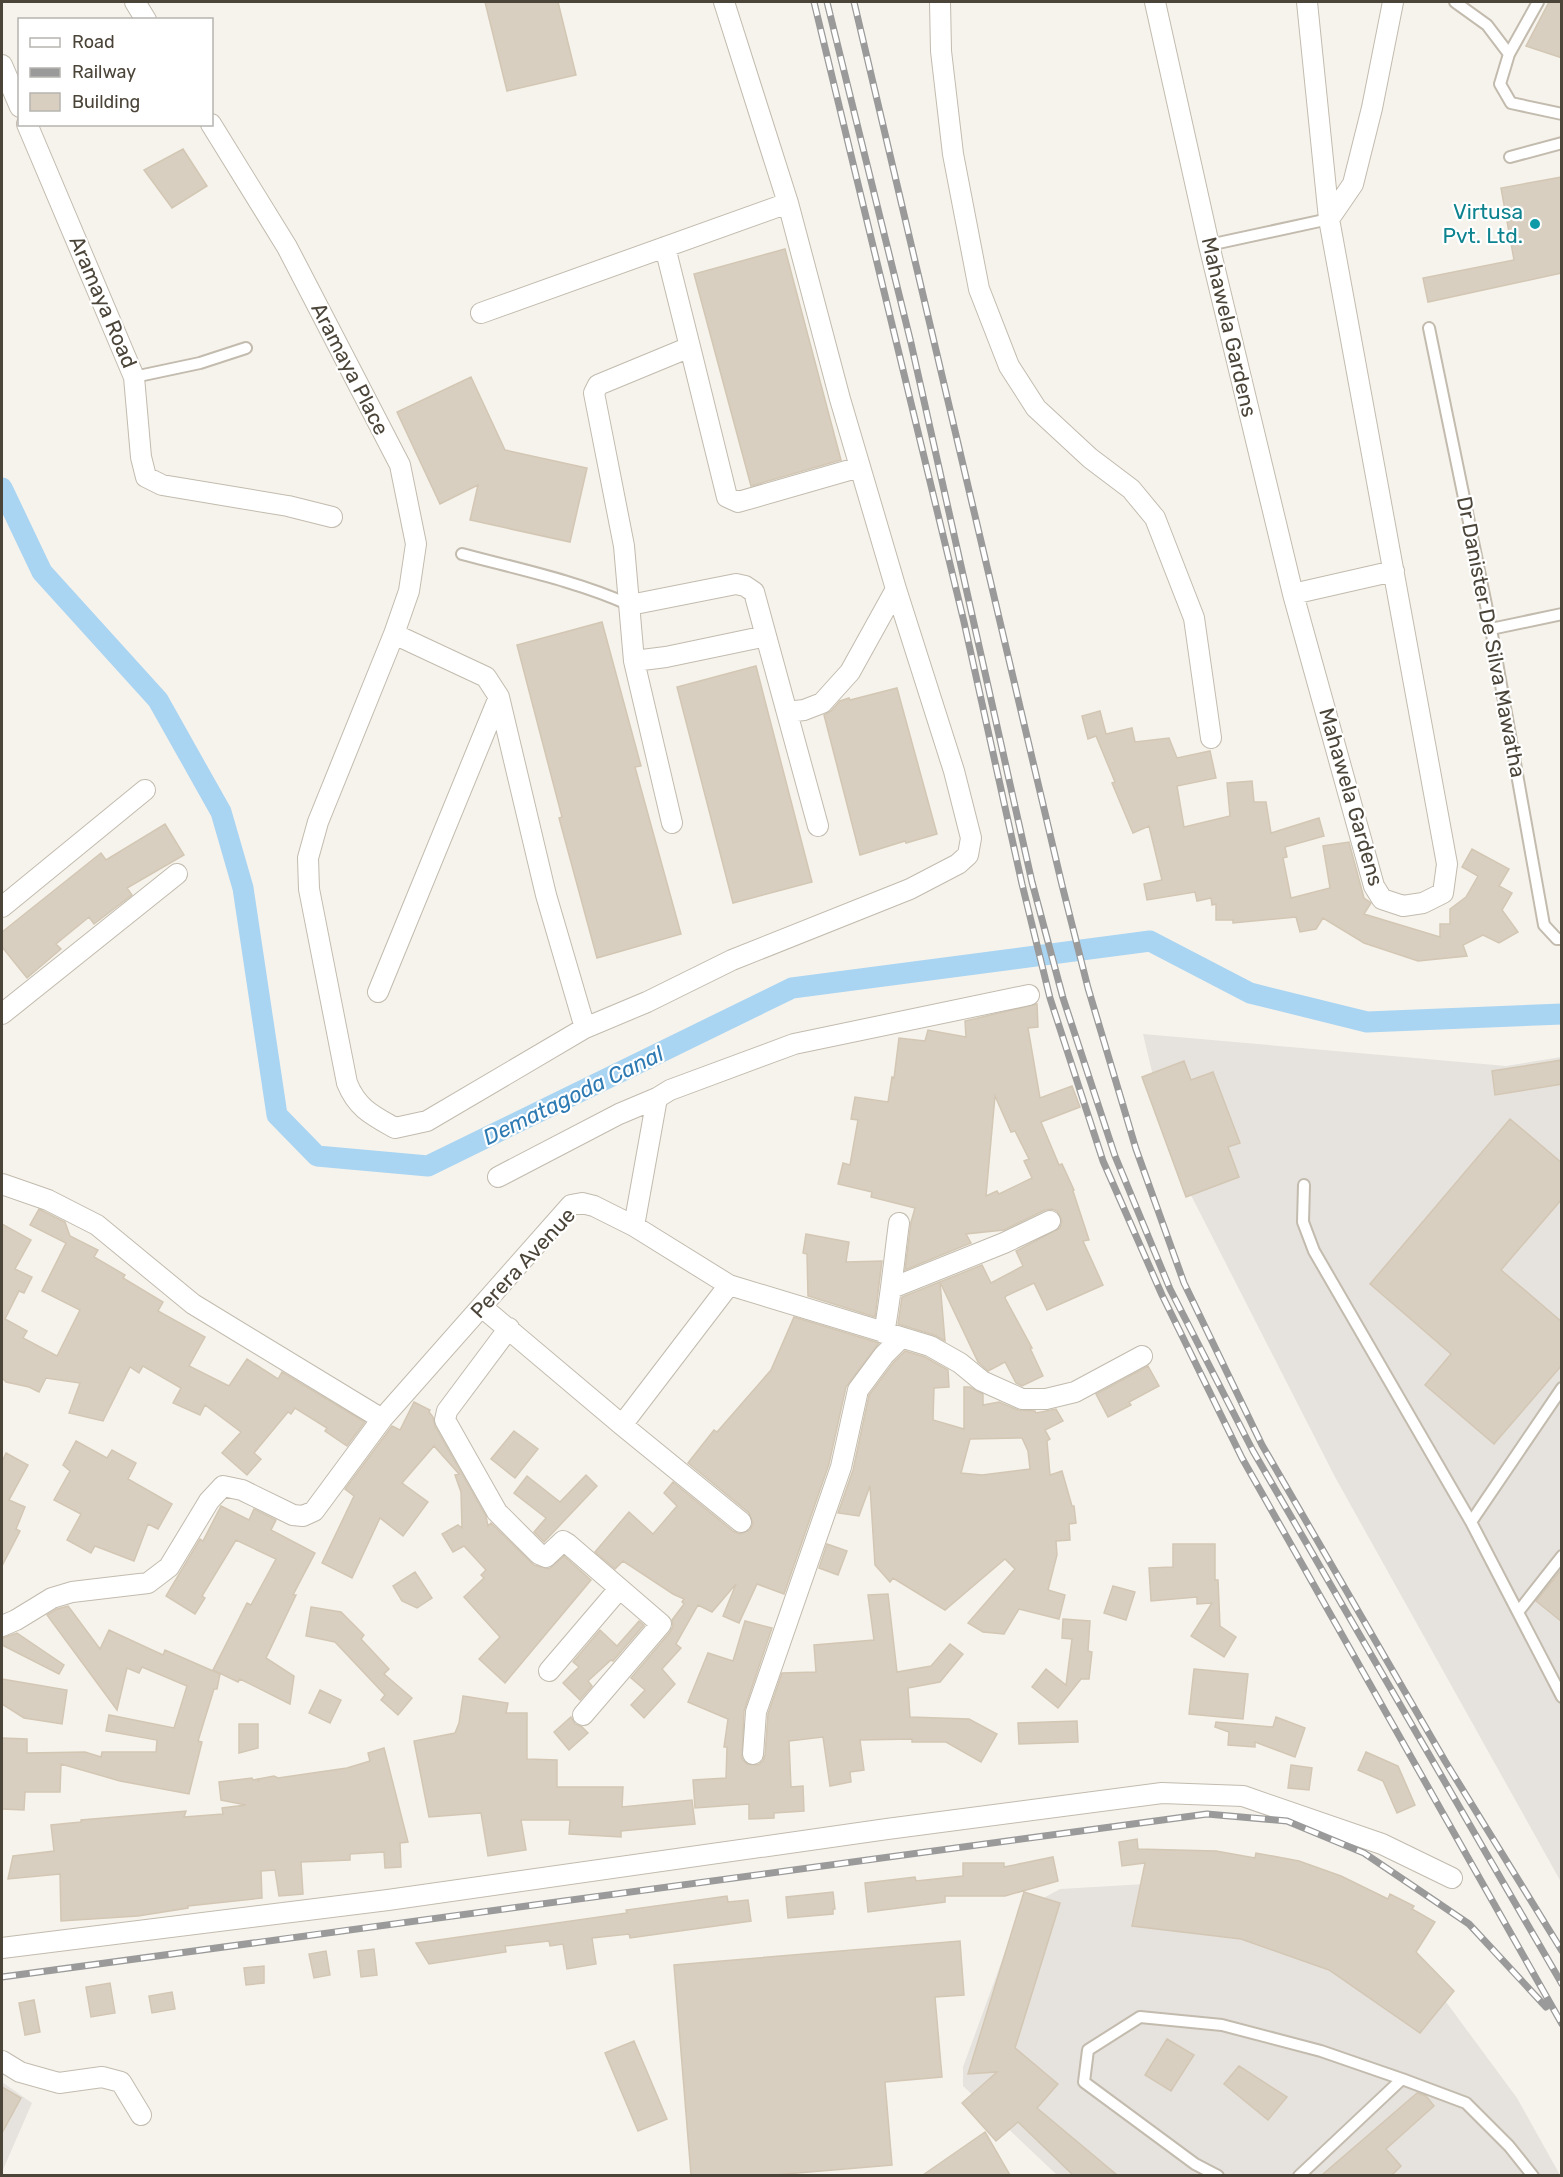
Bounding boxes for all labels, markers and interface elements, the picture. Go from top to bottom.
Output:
legend [18,18,213,126]
text: Road [72,31,115,53]
text: Railway [72,61,136,83]
text: Building [72,91,140,113]
place label: Virtusa Pvt. Ltd. [1442,199,1523,248]
marker: Virtusa Pvt. Ltd. [1528,217,1542,231]
street label: Aramaya Road [64,232,143,372]
street label: Mahawela Gardens [1197,234,1262,419]
street label: Aramaya Place [306,299,394,439]
street label: Dr Danister De Silva Mawatha [1452,494,1531,780]
street label: Mahawela Gardens [1314,705,1389,889]
water label: Dematagoda Canal [479,1040,668,1151]
street label: Perera Avenue [465,1202,580,1323]

